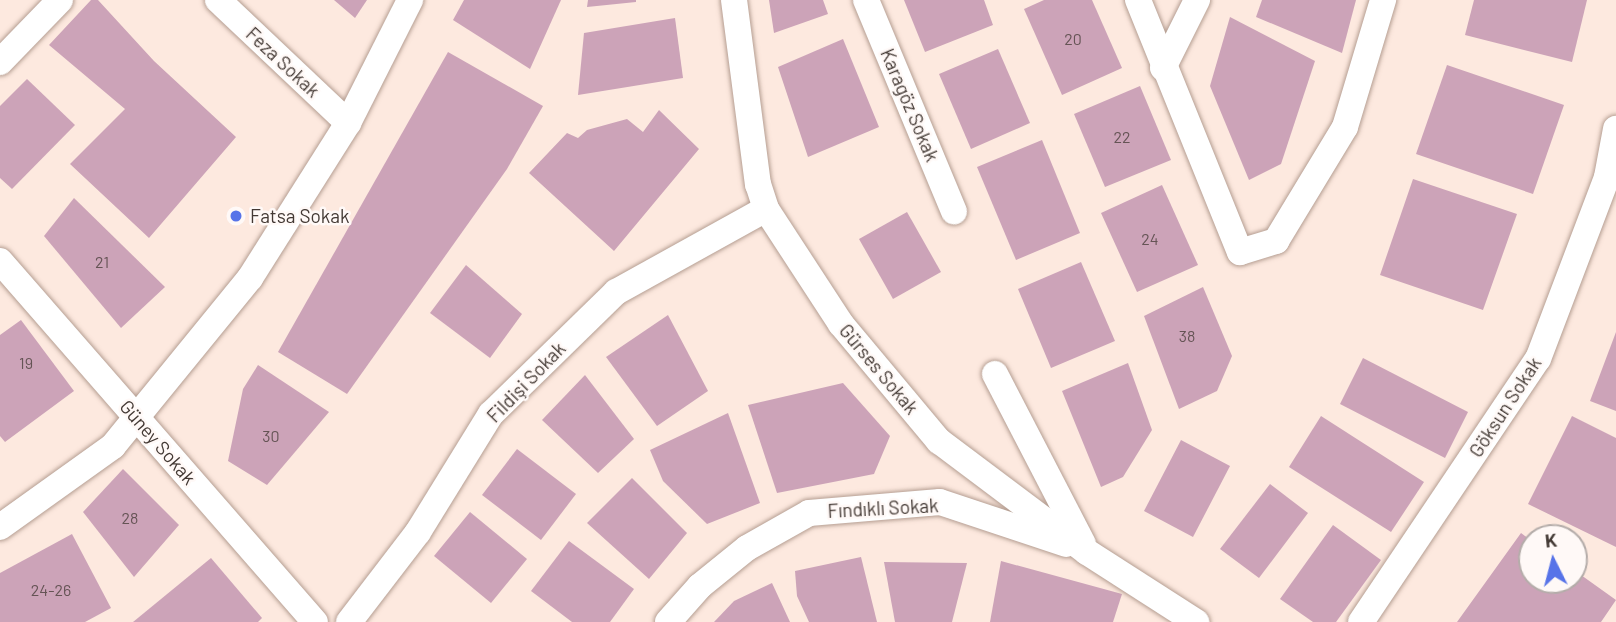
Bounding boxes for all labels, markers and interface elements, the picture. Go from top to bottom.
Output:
street label: Feza Sokak [242,22,324,102]
house number: 20 [1064,29,1082,49]
street label: Karagöz Sokak [876,45,944,165]
house number: 22 [1113,127,1131,147]
place label: Fatsa Sokak [250,205,349,227]
marker: Fatsa Sokak [228,208,244,224]
house number: 24 [1141,229,1159,249]
house number: 21 [95,252,109,272]
street label: Gürses Sokak [835,319,923,419]
house number: 38 [1179,326,1195,346]
street label: Fildişi Sokak [482,337,570,427]
house number: 19 [19,353,33,373]
street label: Göksun Sokak [1464,353,1546,461]
street label: Güney Sokak [115,395,201,489]
house number: 30 [262,426,280,446]
street label: Fındıklı Sokak [827,494,939,522]
house number: 28 [122,508,138,528]
north arrow [1518,524,1588,594]
text: K [1544,528,1558,552]
house number: 24-26 [31,580,71,600]

